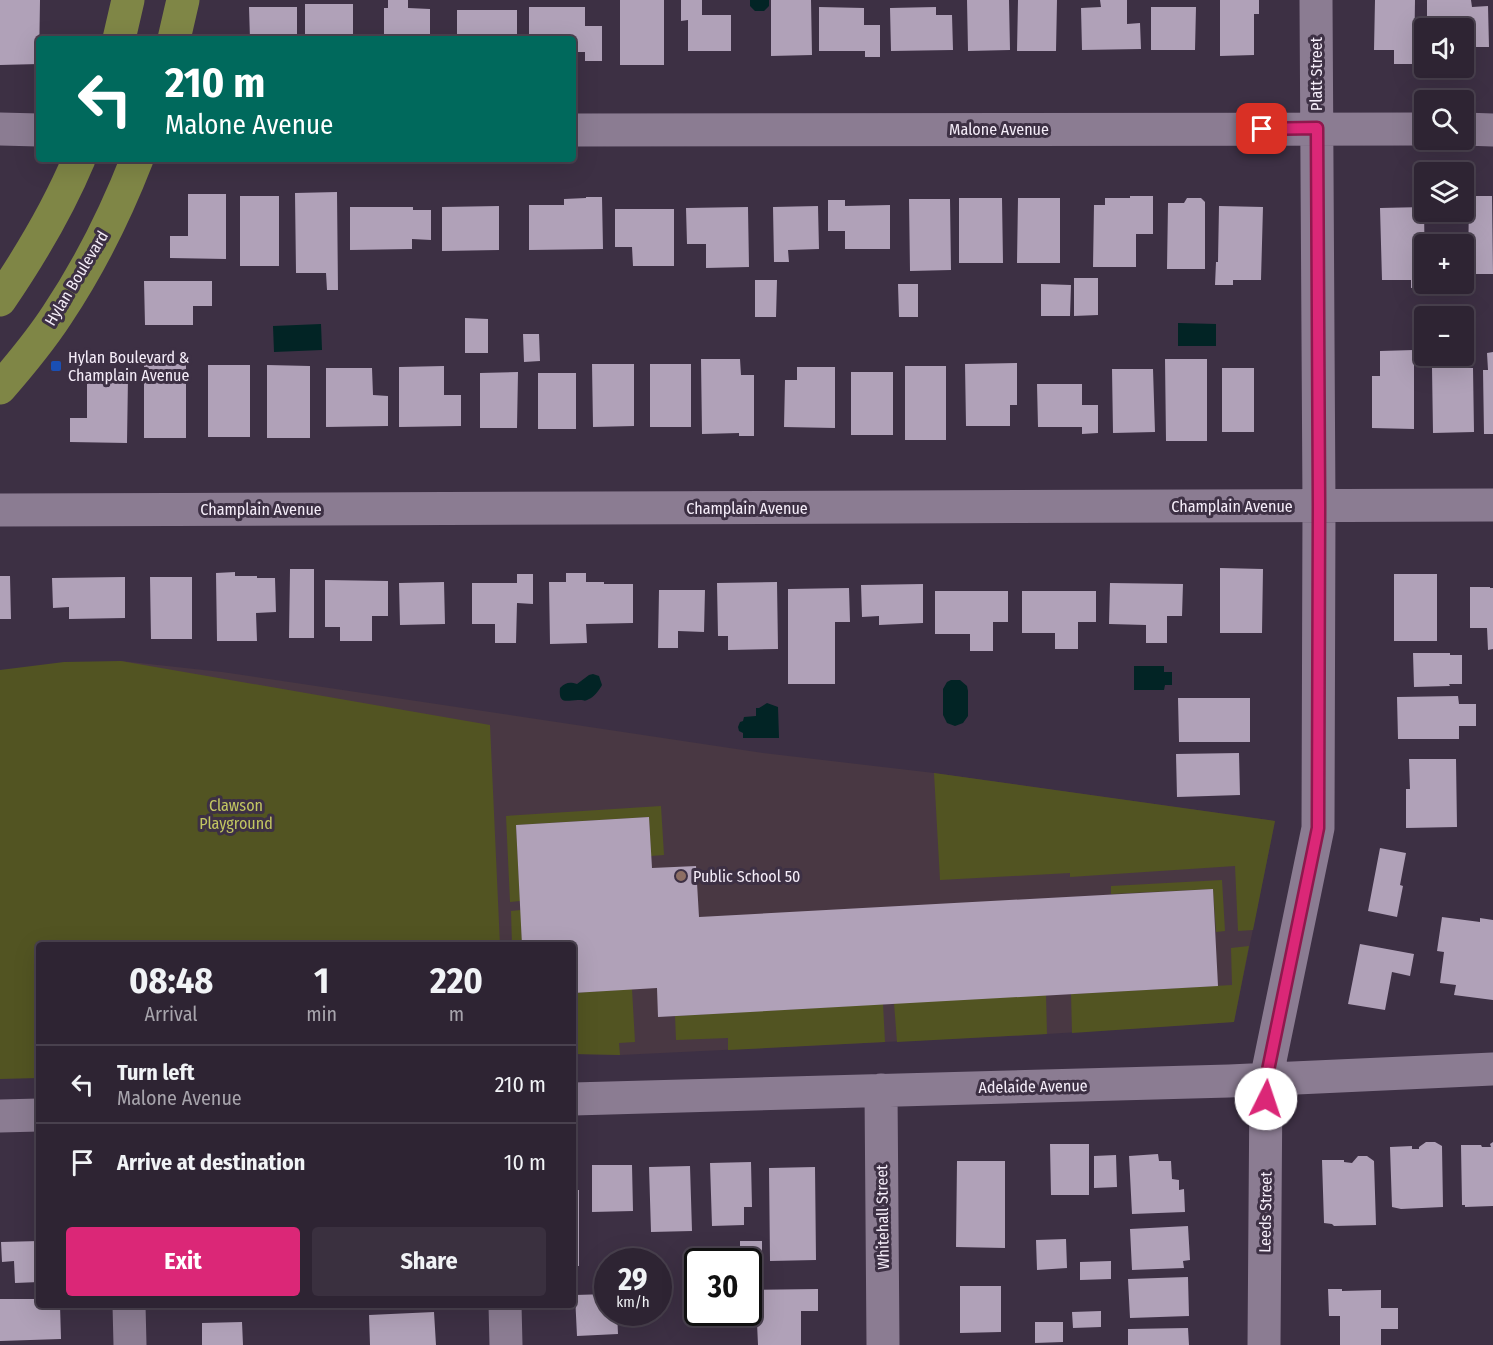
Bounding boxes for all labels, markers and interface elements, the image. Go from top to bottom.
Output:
map controls [1414,18,1474,366]
button: sound [1414,18,1474,78]
street label: Platt Street [1307,36,1326,111]
text: 210 m [165,58,265,108]
icon: left [66,60,144,138]
button: search [1414,90,1474,150]
pin [1236,103,1287,154]
text: Malone Avenue [165,109,333,141]
icon: arrive [1245,112,1278,145]
street label: Malone Avenue [949,120,1049,139]
button: layers [1414,162,1474,222]
street label: Hylan Boulevard [41,228,112,329]
button: + [1414,234,1474,294]
button: − [1414,306,1474,366]
place label: Hylan Boulevard & Champlain Avenue [68,348,190,385]
marker: Hylan Boulevard & Champlain Avenue [49,359,63,373]
street label: Champlain Avenue [1171,497,1293,516]
street label: Champlain Avenue [686,499,808,518]
street label: Champlain Avenue [200,500,322,519]
park label: Clawson Playground [199,796,273,833]
place label: Public School 50 [693,867,800,886]
marker: Public School 50 [674,869,688,883]
text: 08:48 [129,959,213,1003]
text: 1 [314,959,329,1003]
text: 220 [430,959,483,1003]
text: Arrival [145,1002,198,1026]
text: min [306,1002,337,1026]
text: m [449,1002,464,1026]
text: Turn left [117,1059,195,1086]
position arrow [1234,1067,1298,1131]
icon: left [66,1068,99,1101]
text: 210 m [495,1071,546,1098]
street label: Adelaide Avenue [978,1076,1088,1097]
text: Malone Avenue [117,1086,242,1110]
icon: arrive [66,1146,99,1179]
text: Arrive at destination [117,1149,305,1176]
text: 10 m [504,1149,546,1176]
street label: Whitehall Street [872,1164,893,1270]
street label: Leeds Street [1255,1171,1276,1253]
button: Exit [66,1227,300,1296]
button: Share [312,1227,546,1296]
speed limit sign: 30 [684,1248,762,1326]
text: 29 [618,1262,648,1298]
text: km/h [616,1293,650,1311]

